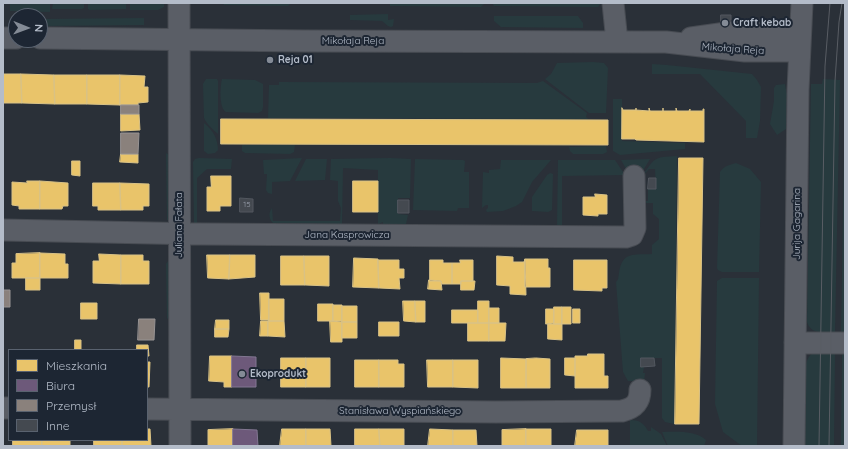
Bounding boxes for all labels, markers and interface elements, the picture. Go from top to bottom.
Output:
north arrow [8,8,48,48]
place label: Craft kebab [733,17,791,29]
marker: Craft kebab [720,18,730,28]
text: N [32,24,46,32]
street label: Mikołaja Reja [322,35,384,47]
street label: Mikołaja Reja [701,41,765,57]
place label: Reja 01 [278,54,313,66]
marker: Reja 01 [265,55,275,65]
street label: Jurija Gagarina [791,188,803,260]
street label: Juliana Fałata [173,192,185,258]
house number: 15 [243,200,251,210]
street label: Jana Kasprowicza [304,229,390,241]
legend [8,349,148,441]
text: Mieszkania [46,358,107,373]
place label: Ekoprodukt [250,368,306,380]
marker: Ekoprodukt [237,369,247,379]
text: Biura [46,378,75,393]
text: Przemysł [46,398,96,413]
street label: Stanisława Wyspiańskiego [339,405,461,417]
text: Inne [46,418,70,433]

